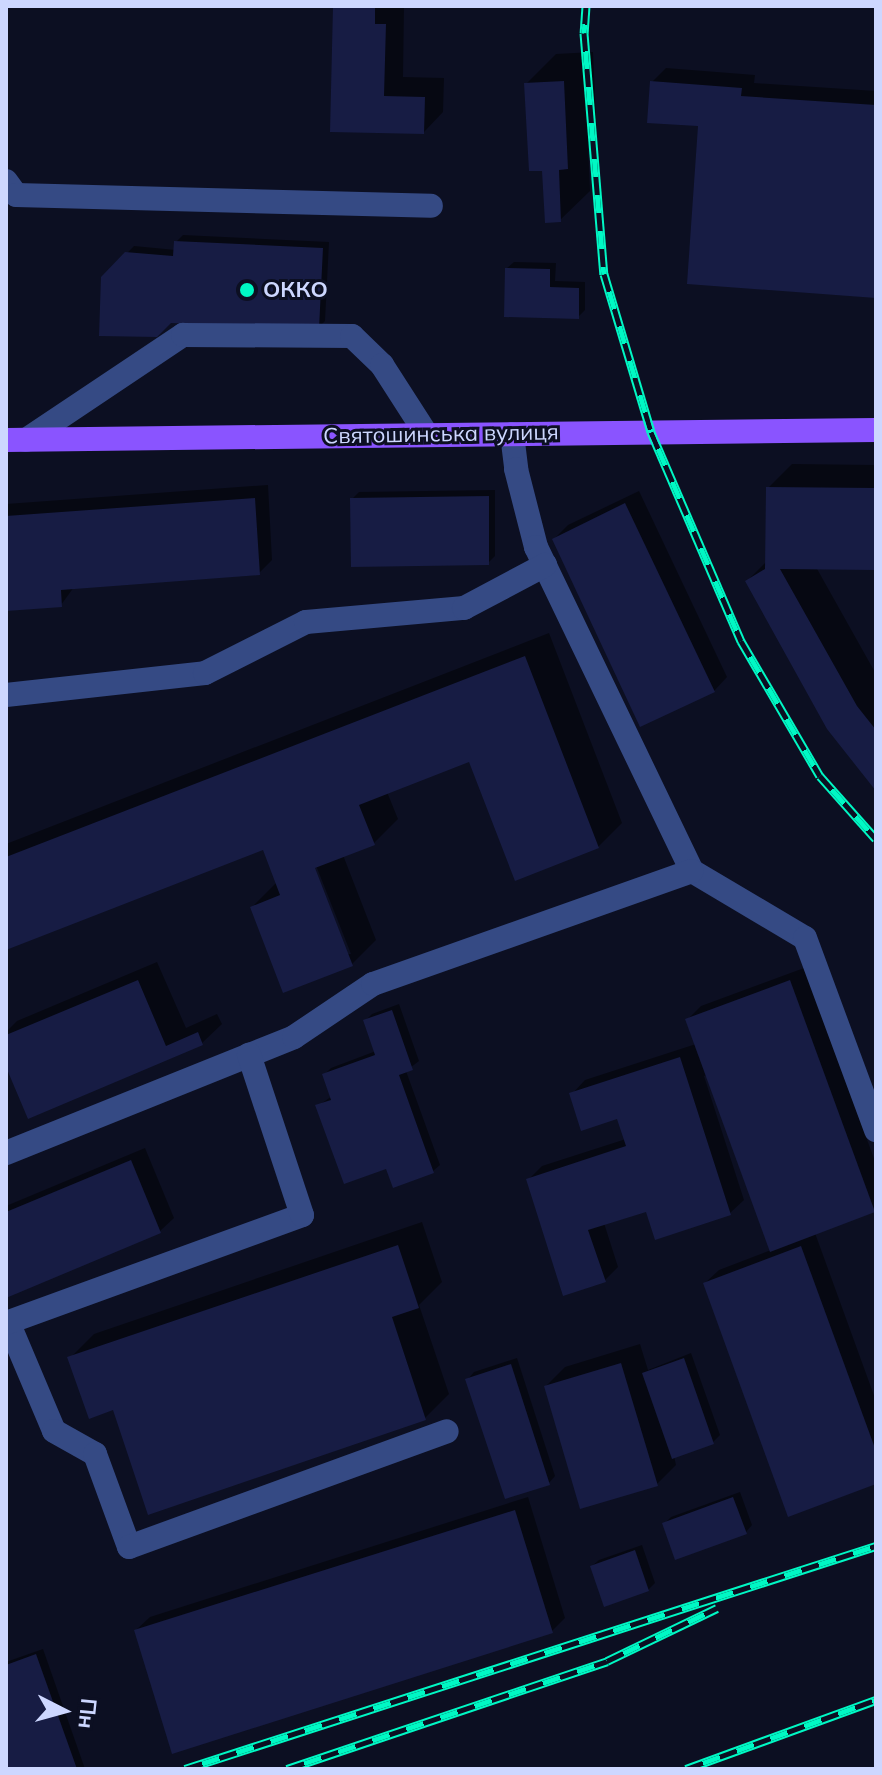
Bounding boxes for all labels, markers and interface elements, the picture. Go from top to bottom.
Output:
place label: ОККО [263,277,328,303]
marker: ОККО [238,281,256,299]
street label: Святошинська вулиця [323,419,559,449]
north arrow [24,1671,104,1751]
text: Пн [72,1697,103,1730]

